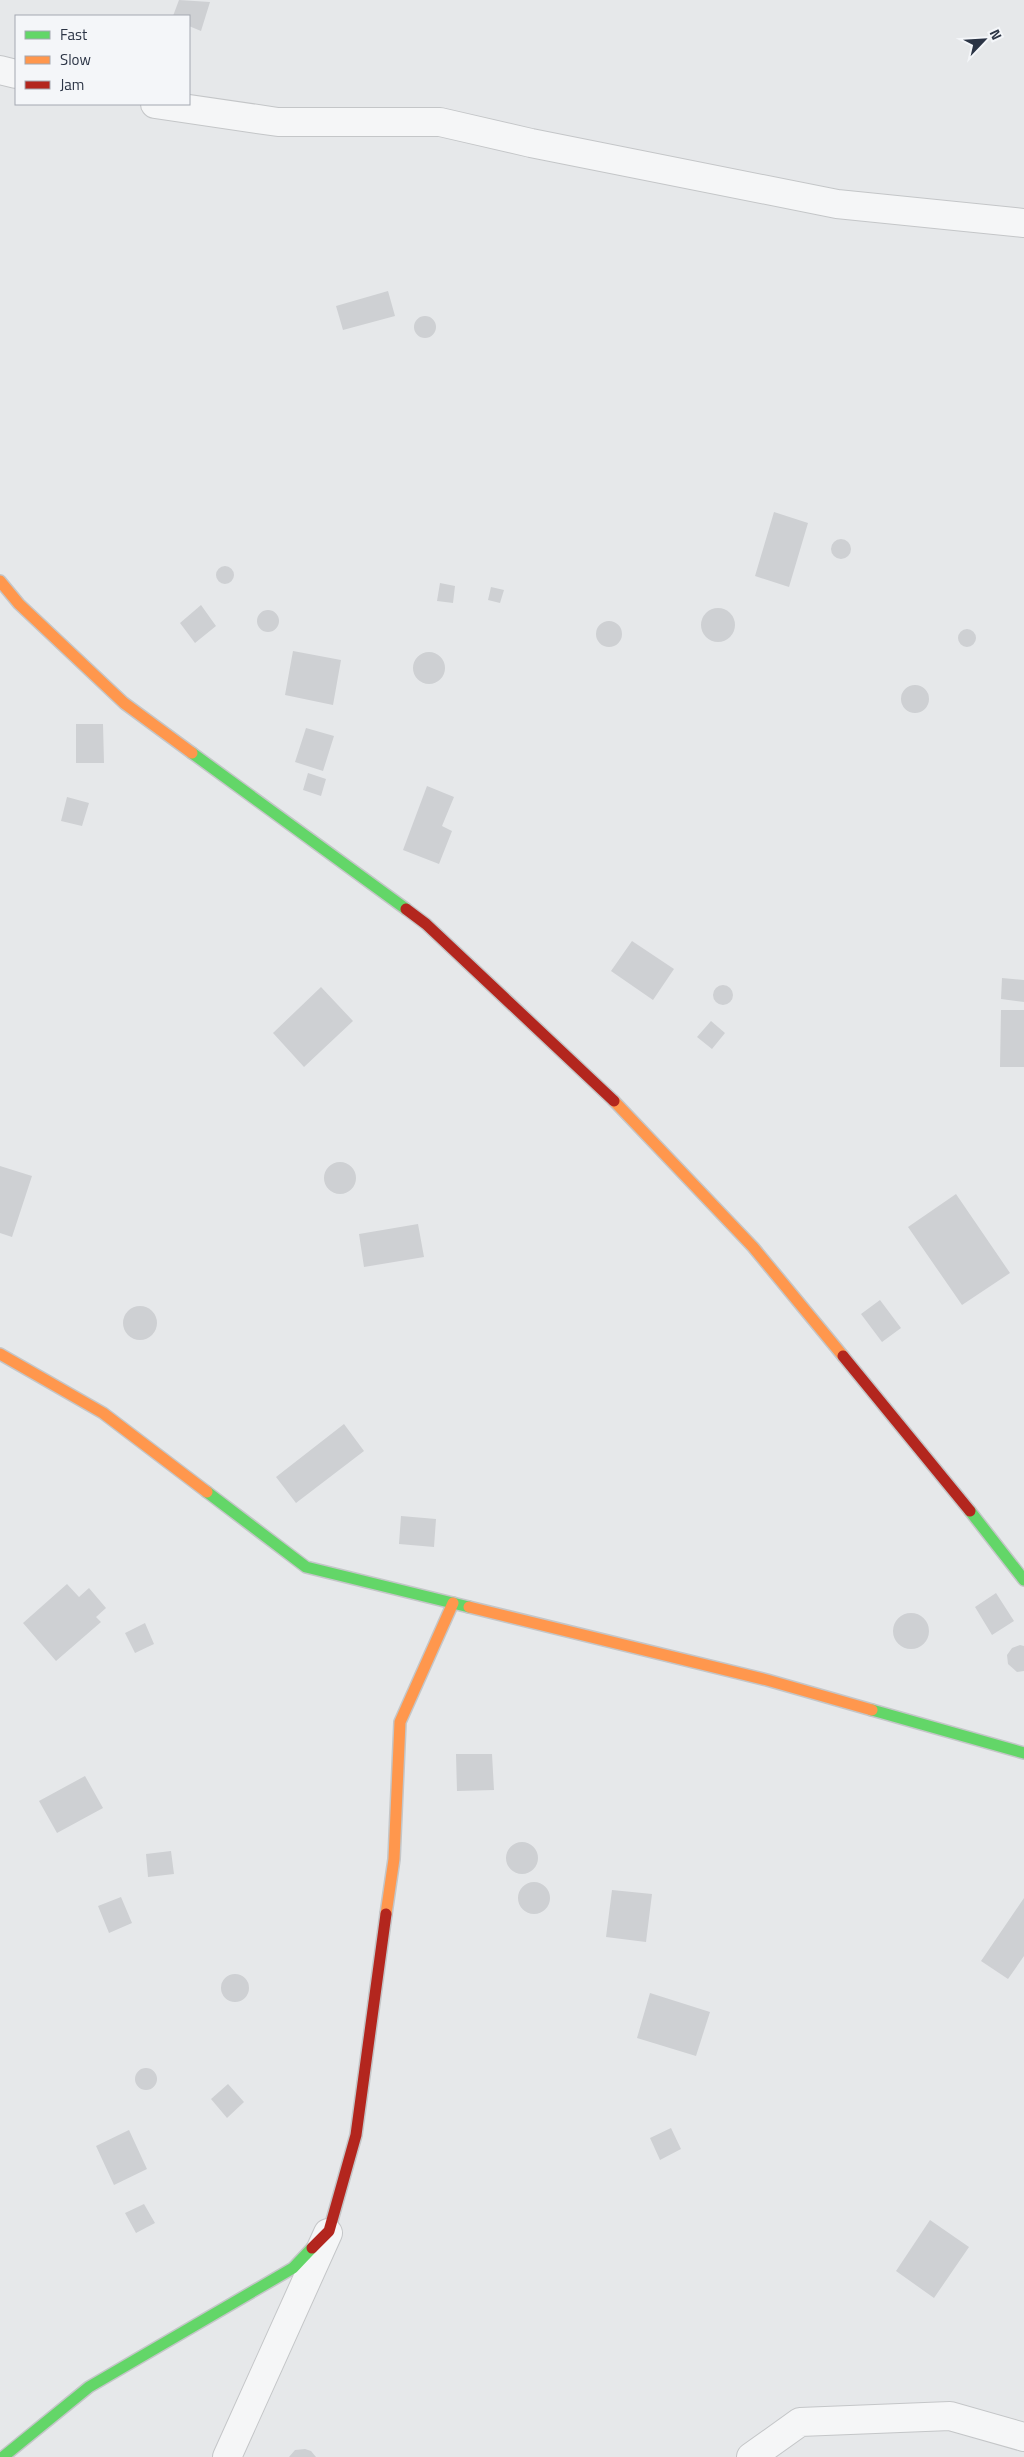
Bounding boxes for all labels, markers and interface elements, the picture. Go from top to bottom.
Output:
legend [15,15,190,105]
north arrow [959,15,1009,65]
text: Fast [60,23,88,46]
text: N [985,25,1008,43]
text: Slow [60,48,91,71]
text: Jam [60,73,84,96]

